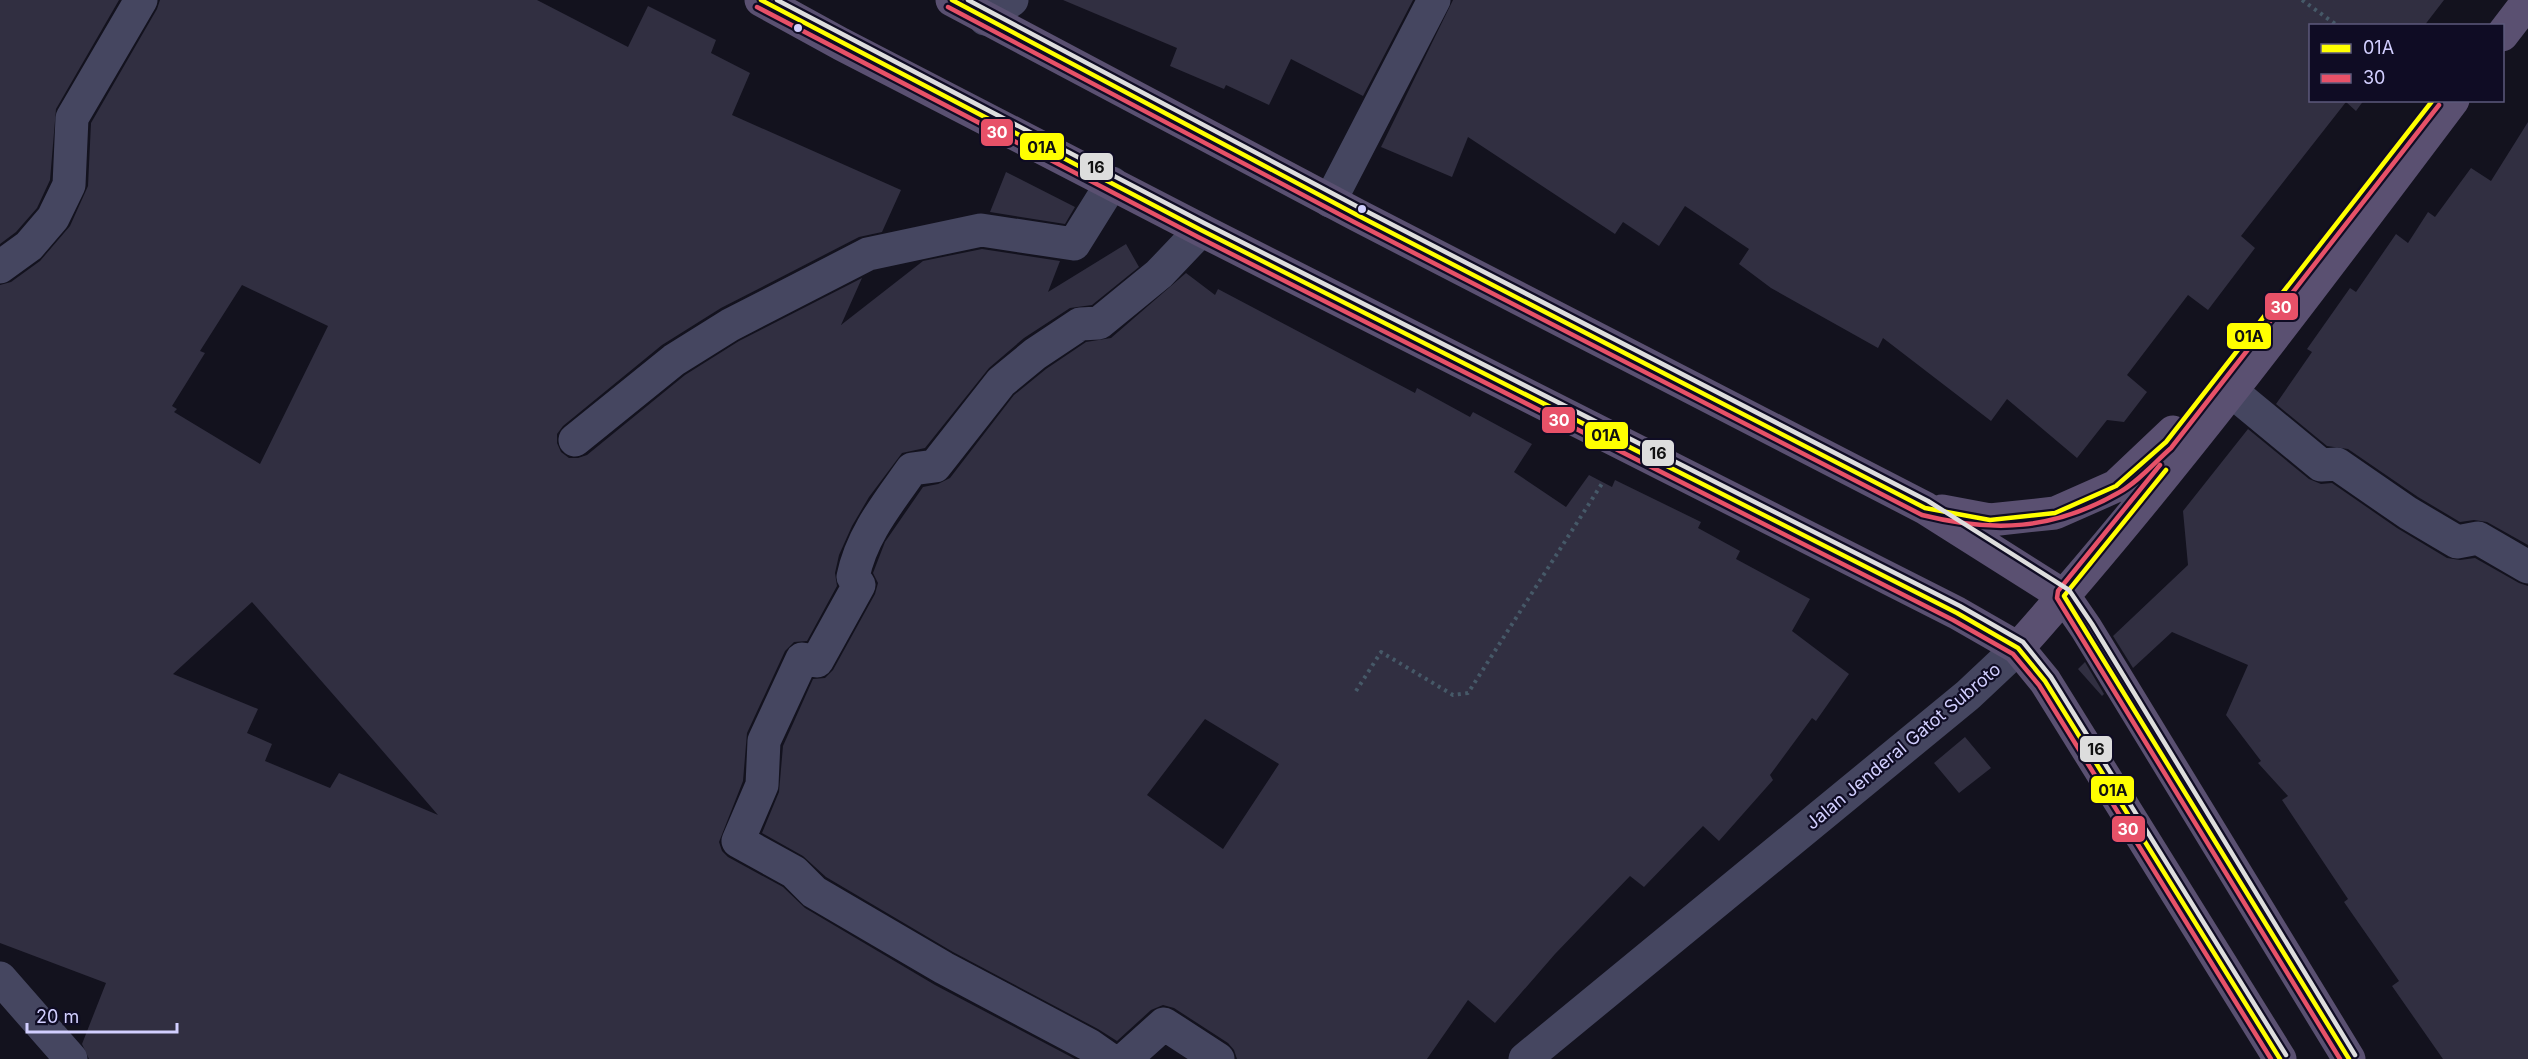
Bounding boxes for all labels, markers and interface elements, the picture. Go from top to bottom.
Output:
unlabelled marker [792,22,804,34]
legend [2309,24,2504,102]
text: 01A [2363,37,2394,58]
text: 30 [2363,67,2385,88]
line badge: 30 [980,118,1014,147]
text: 30 [986,122,1008,142]
line badge: 01A [1019,132,1065,161]
text: 01A [1027,137,1057,157]
line badge: 16 [1079,152,1114,181]
text: 16 [1087,157,1105,177]
unlabelled marker [1356,203,1368,215]
line badge: 30 [2264,292,2299,321]
text: 30 [2270,297,2292,317]
line badge: 01A [2226,322,2272,350]
text: 01A [2234,326,2264,346]
line badge: 30 [1541,406,1576,434]
text: 30 [1548,410,1570,430]
line badge: 01A [1584,421,1629,450]
text: 01A [1591,425,1621,445]
line badge: 16 [1641,439,1675,467]
text: 16 [1649,443,1667,463]
street label: Jalan Jenderal Gatot Subroto [1801,658,2005,834]
line badge: 16 [2079,735,2113,763]
text: 16 [2087,739,2105,759]
line badge: 01A [2090,775,2135,804]
text: 01A [2098,780,2128,800]
line badge: 30 [2111,815,2146,843]
text: 30 [2117,819,2139,839]
scale bar [27,996,177,1034]
text: 20 m [36,1006,79,1027]

